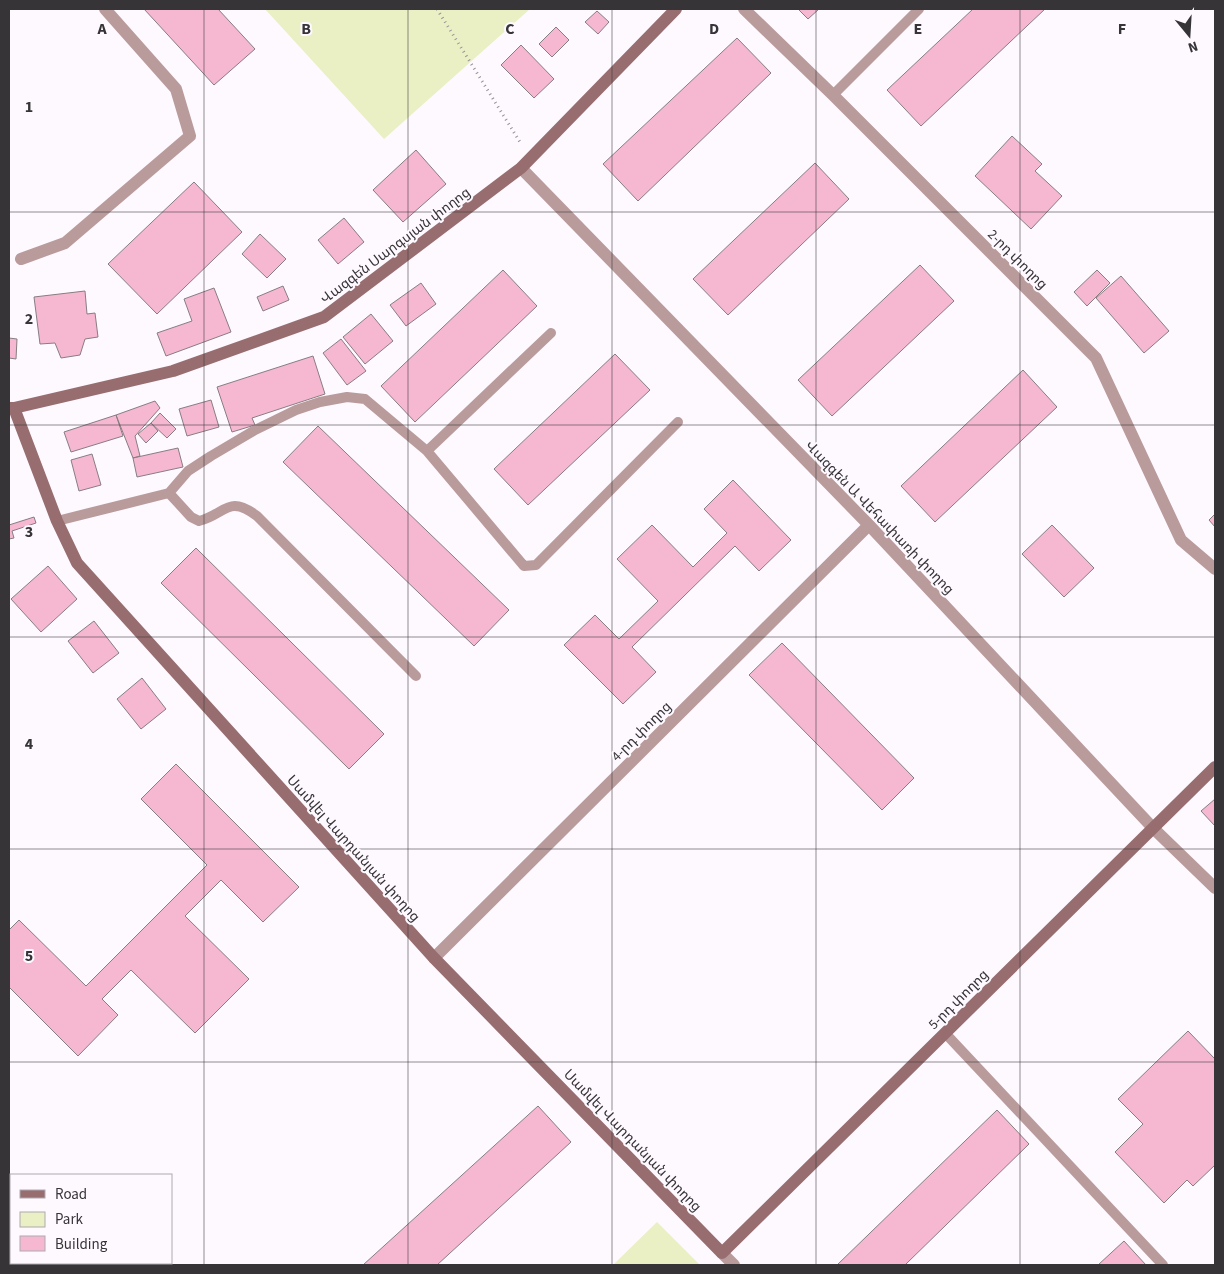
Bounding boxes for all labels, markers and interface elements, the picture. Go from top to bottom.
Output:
north arrow [1164,10,1214,60]
text: A [96,18,107,40]
text: B [301,18,311,40]
text: C [505,18,515,40]
text: D [709,18,719,40]
text: E [914,18,922,40]
text: F [1118,18,1126,40]
text: N [1185,35,1200,57]
text: 1 [25,96,33,118]
street label: Վազգեն Սարգսյան փողոց [316,183,475,309]
street label: 2-րդ փողոց [983,225,1052,294]
text: 2 [25,308,33,330]
street label: Վազգեն Ա Վեհափառի փողոց [800,436,958,599]
text: 3 [25,521,33,543]
street label: 4-րդ փողոց [607,697,676,766]
text: 4 [25,733,34,755]
street label: Սամվել Վարդանյան փողոց [282,771,425,926]
text: 5 [25,945,33,967]
street label: 5-րդ փողոց [924,965,993,1034]
street label: Սամվել Վարդանյան փողոց [559,1065,706,1216]
legend [10,1174,172,1264]
text: Road [55,1184,87,1205]
text: Park [55,1209,84,1230]
text: Building [55,1234,108,1255]

